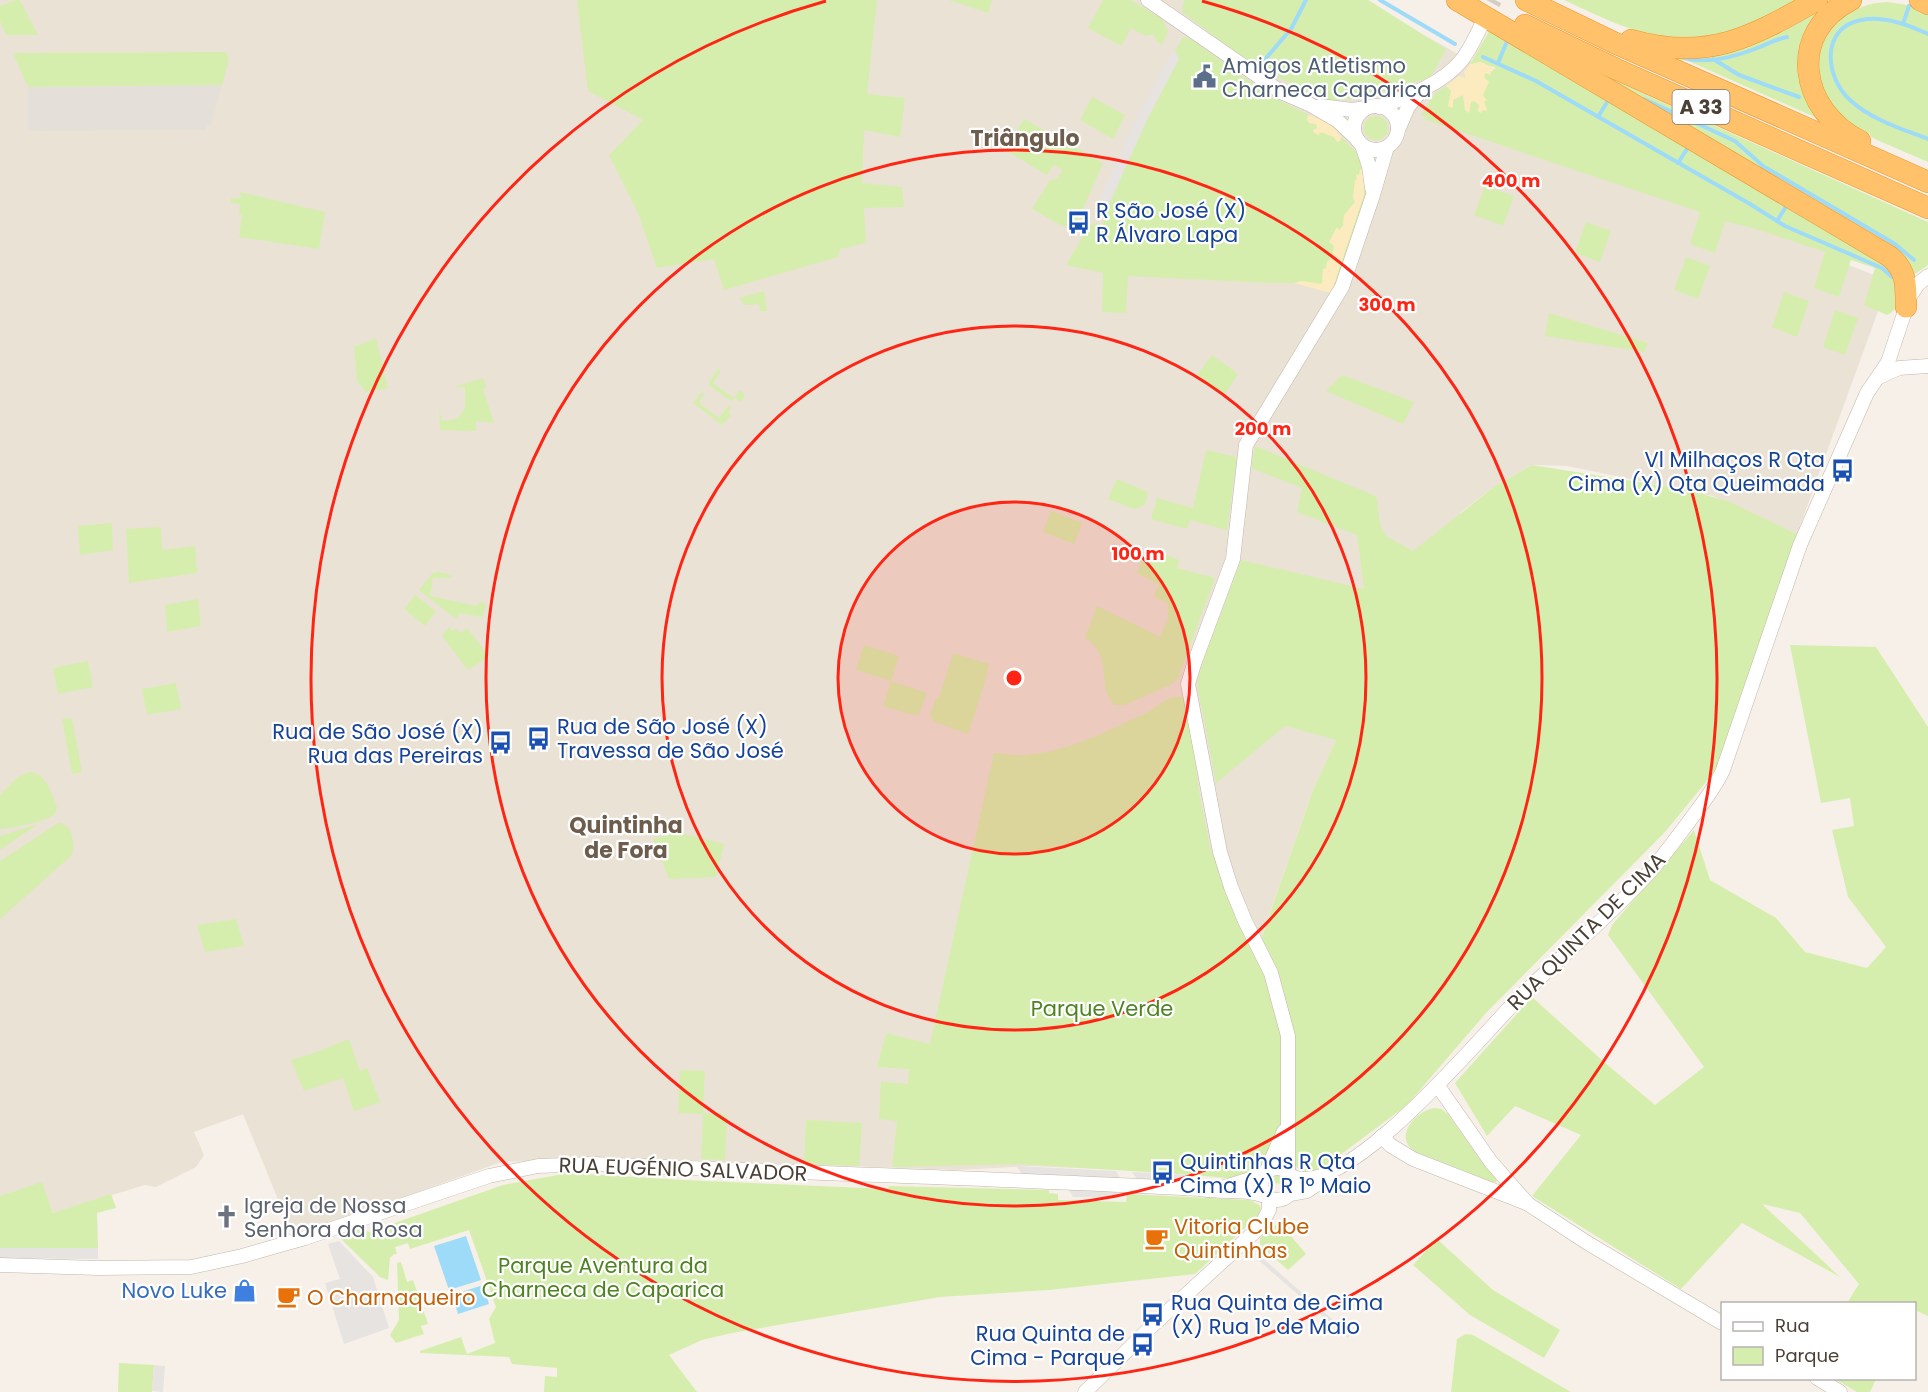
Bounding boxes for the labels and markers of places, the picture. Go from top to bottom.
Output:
place label: Amigos Atletismo Charneca Caparica [1222,51,1431,104]
public building icon: Amigos Atletismo Charneca Caparica [1191,64,1217,90]
place label: R São José (X) R Álvaro Lapa [1096,196,1246,249]
bus stop icon: R São José (X) R Álvaro Lapa [1065,209,1091,235]
place label: Vl Milhaços R Qta Cima (X) Qta Queimada [1568,445,1825,498]
bus stop icon: Vl Milhaços R Qta Cima (X) Qta Queimada [1830,458,1856,484]
centre of rings [1004,668,1024,688]
place label: Rua de São José (X) Travessa de São José [557,712,784,765]
place label: Rua de São José (X) Rua das Pereiras [272,717,483,770]
bus stop icon: Rua de São José (X) Travessa de São José [526,725,552,751]
bus stop icon: Rua de São José (X) Rua das Pereiras [488,730,514,756]
place label: Quintinhas R Qta Cima (X) R 1º Maio [1180,1147,1371,1200]
bus stop icon: Quintinhas R Qta Cima (X) R 1º Maio [1149,1160,1175,1186]
place label: Igreja de Nossa Senhora da Rosa [244,1191,423,1244]
church icon: Igreja de Nossa Senhora da Rosa [213,1204,239,1230]
place label: Vitoria Clube Quintinhas [1174,1212,1309,1265]
cafe icon: Vitoria Clube Quintinhas [1143,1225,1169,1251]
place label: Novo Luke [122,1276,227,1305]
shop icon: Novo Luke [232,1277,258,1303]
place label: O Charnaqueiro [307,1283,476,1312]
cafe icon: O Charnaqueiro [276,1284,302,1310]
place label: Rua Quinta de Cima (X) Rua 1º de Maio [1171,1288,1383,1341]
bus stop icon: Rua Quinta de Cima (X) Rua 1º de Maio [1140,1301,1166,1327]
place label: Rua Quinta de Cima - Parque [970,1319,1125,1372]
bus stop icon: Rua Quinta de Cima - Parque [1130,1332,1156,1358]

